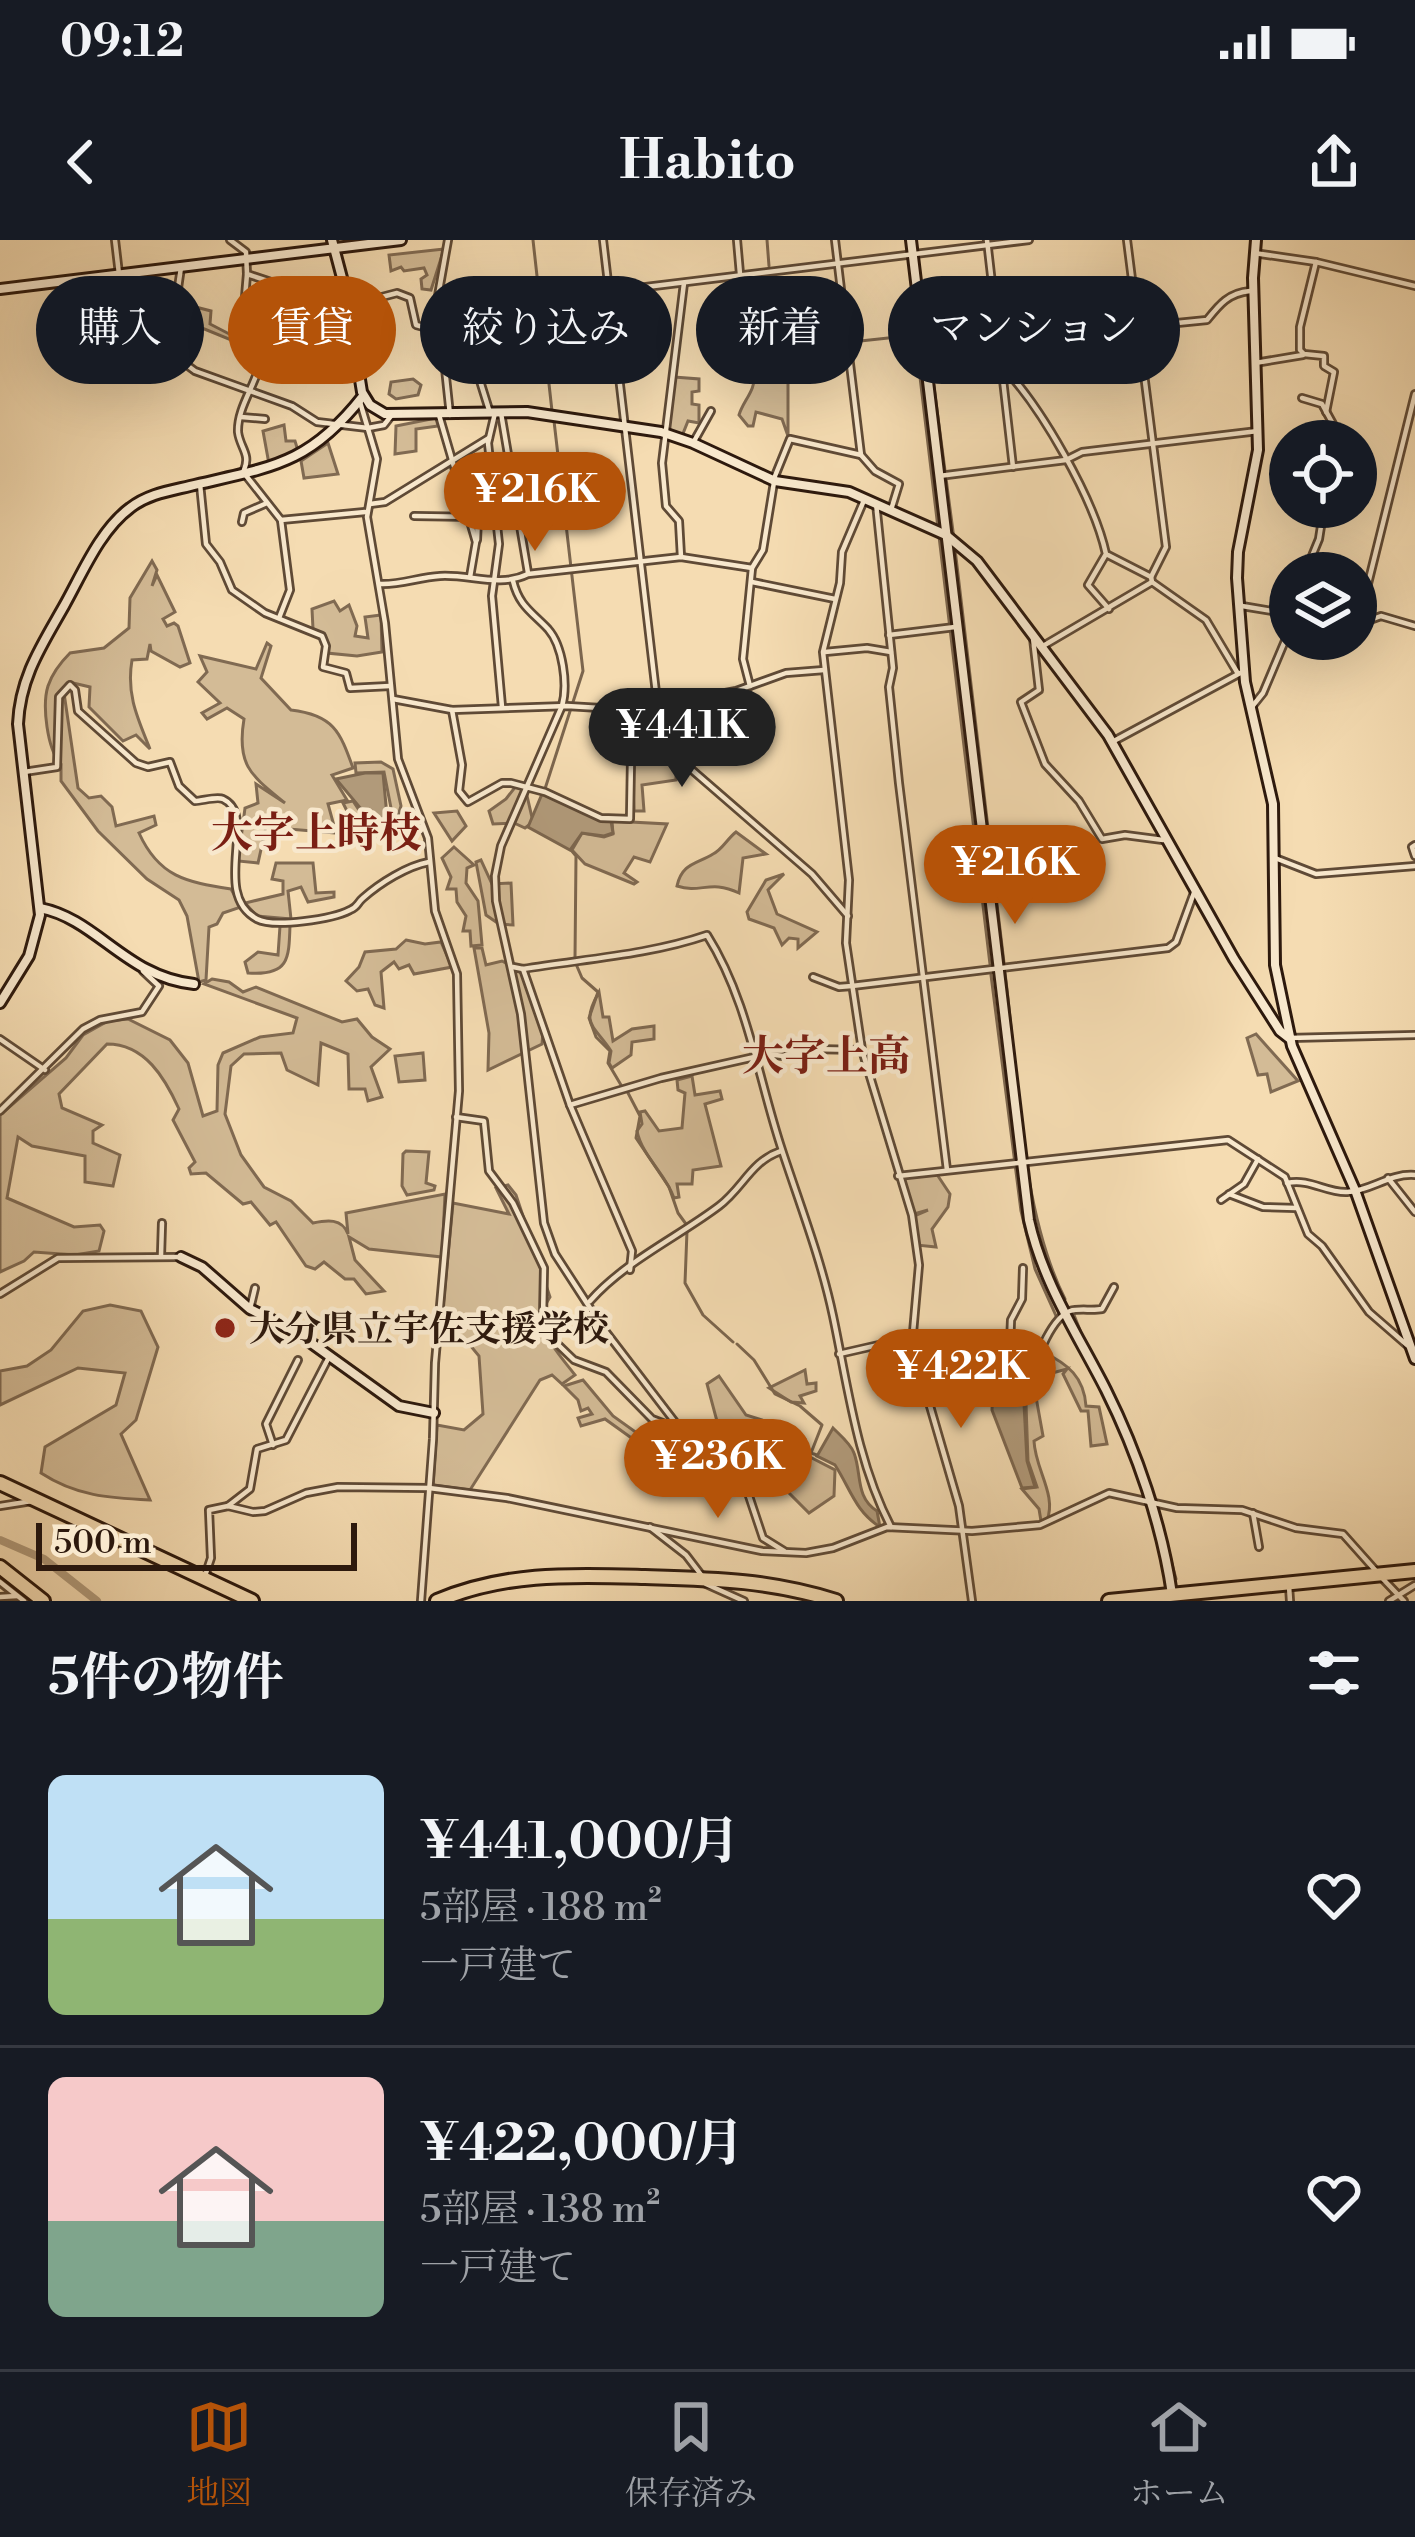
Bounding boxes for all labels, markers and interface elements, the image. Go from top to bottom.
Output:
text: 09:12 [60,14,184,71]
text: Habito [619,128,796,196]
icon: back [48,129,114,195]
icon: share [1301,129,1367,195]
chip: 購入 [36,276,204,384]
chip: 賃貸 [228,276,396,384]
chip: 絞り込み [420,276,672,384]
chip: 新着 [696,276,864,384]
chip: マンション [888,276,1180,384]
map controls [1269,420,1377,660]
button: locate [1269,420,1377,528]
pin: ¥216K [451,452,619,554]
text: ¥216K [471,466,599,515]
button: layers [1269,552,1377,660]
pin: ¥441K [598,688,766,790]
text: ¥441K [616,702,748,751]
district label: 大字上時枝 [211,808,421,861]
pin: ¥216K [931,825,1099,927]
text: ¥216K [951,839,1079,888]
district label: 大字上高 [742,1031,910,1084]
place label: 大分県立宇佐支援学校 [249,1308,609,1353]
marker: 大分県立宇佐支援学校 [212,1315,238,1341]
pin: ¥422K [877,1329,1045,1431]
text: ¥422K [893,1343,1029,1392]
pin: ¥236K [634,1419,802,1521]
text: ¥236K [651,1433,785,1482]
scale bar [36,1517,357,1570]
text: 500 m [54,1523,152,1564]
icon: filters [1301,1640,1367,1706]
text: 5件の物件 [48,1647,284,1711]
text: ¥441,000/月 [420,1811,740,1875]
icon: home [144,1823,288,1967]
icon: heart [1301,1862,1367,1928]
text: 5部屋 · 188 m² [420,1884,662,1933]
text: 一戸建て [420,1942,576,1991]
text: ¥422,000/月 [420,2113,745,2177]
icon: home [144,2125,288,2269]
icon: heart [1301,2164,1367,2230]
text: 5部屋 · 138 m² [420,2186,660,2235]
text: 一戸建て [420,2244,576,2293]
tab: 地図 [186,2394,252,2515]
tab: 保存済み [625,2394,757,2515]
tab: ホーム [1130,2394,1229,2515]

